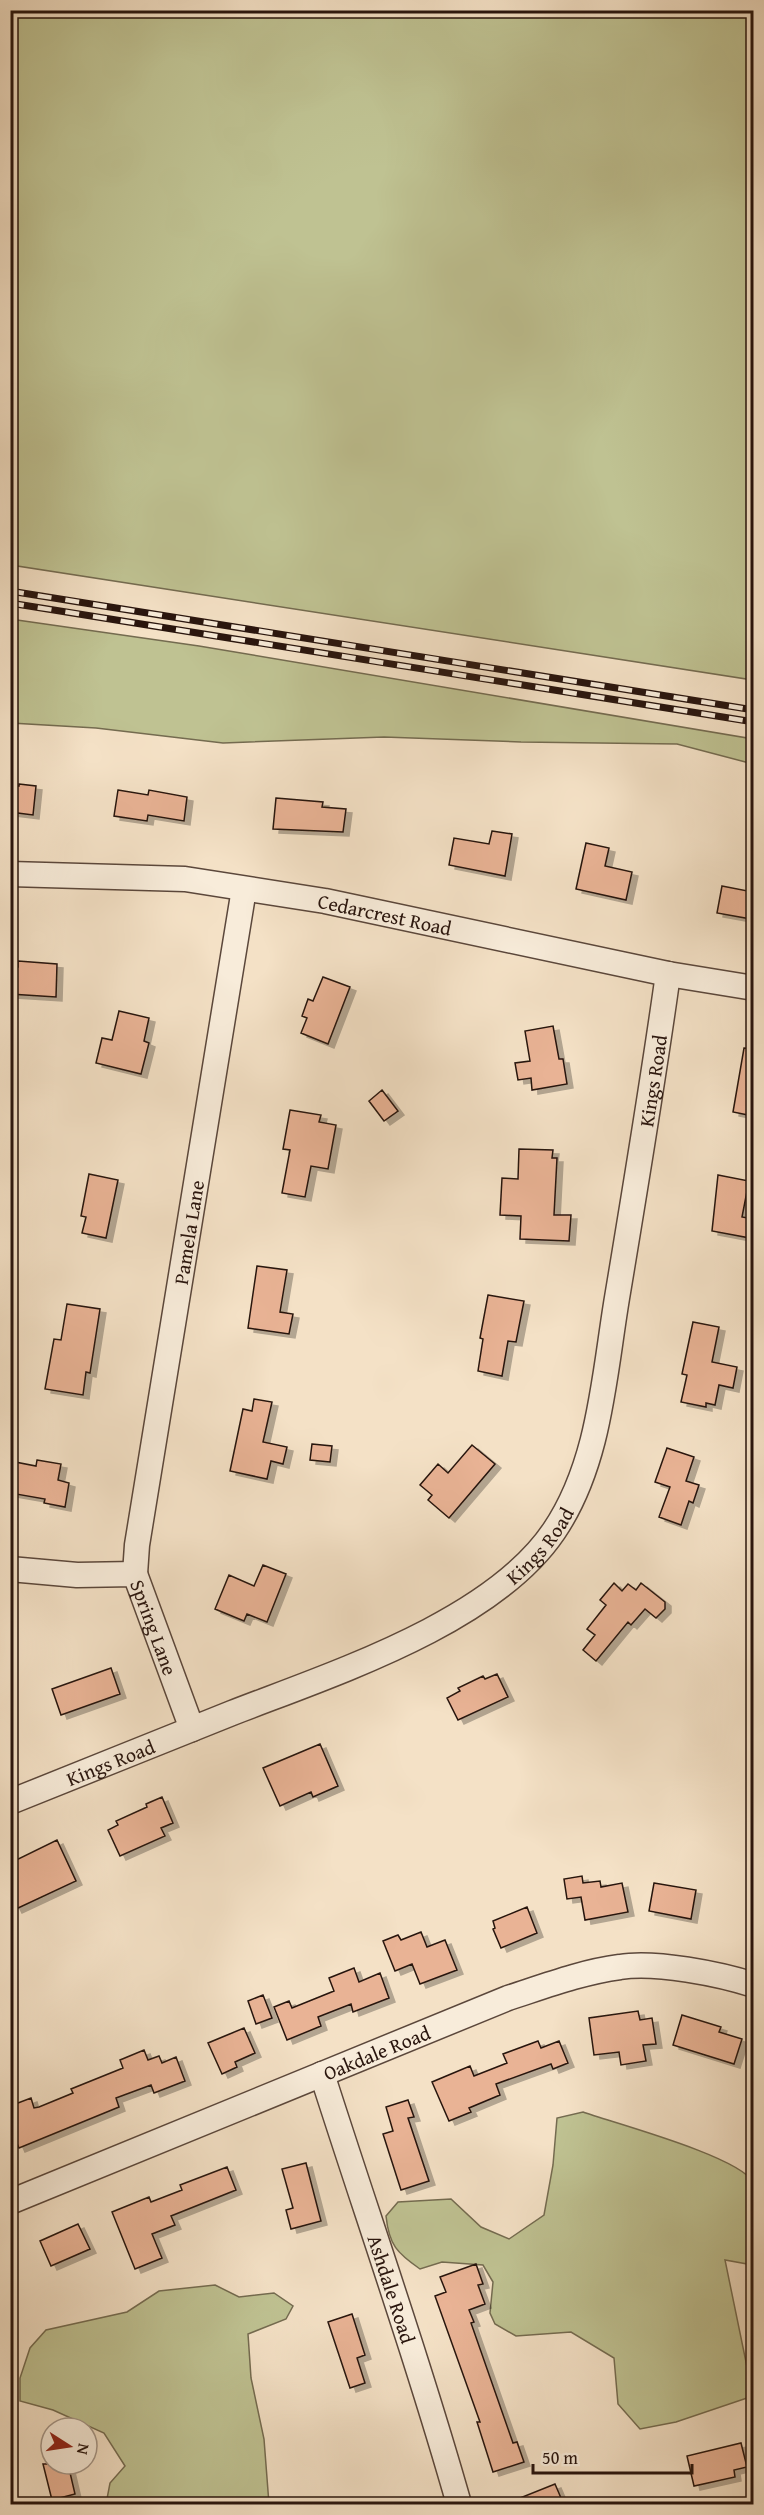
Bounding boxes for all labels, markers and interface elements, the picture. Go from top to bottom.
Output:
street label: Cedarcrest Road [316,886,455,942]
street label: Kings Road [631,1032,674,1129]
street label: Pamela Lane [165,1178,211,1286]
street label: Kings Road [499,1501,580,1591]
street label: Spring Lane [124,1575,185,1679]
street label: Kings Road [62,1731,159,1792]
street label: Oakdale Road [319,2017,435,2087]
street label: Ashdale Road [361,2231,424,2347]
north arrow [39,2416,99,2476]
scale bar [533,2437,692,2475]
text: N [71,2441,97,2457]
text: 50 m [542,2444,578,2471]

